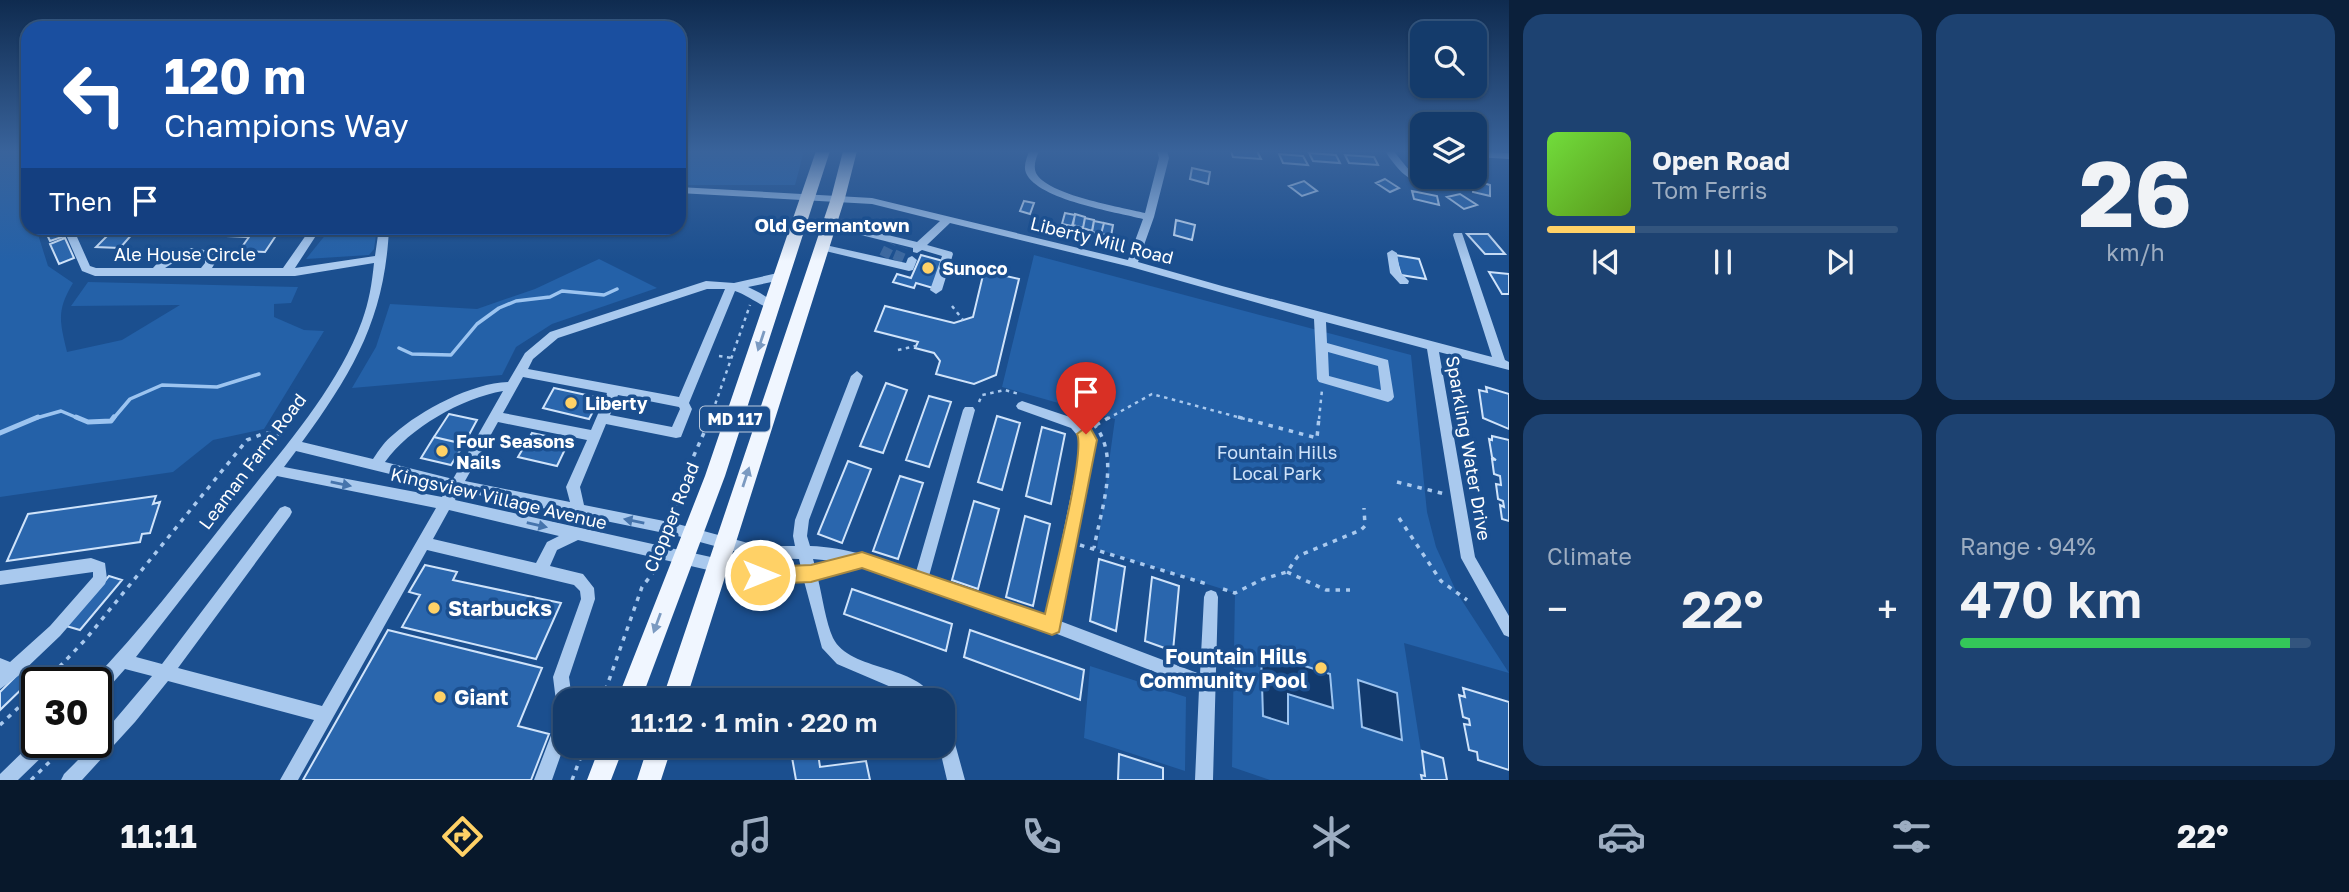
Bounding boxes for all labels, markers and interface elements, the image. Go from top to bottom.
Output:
map controls [1410,21,1487,189]
button: search [1410,21,1487,98]
text: 120 m [164,46,306,105]
icon: left [49,49,140,140]
text: Champions Way [164,106,409,144]
button: layers [1410,112,1487,189]
text: 26 [2079,138,2192,247]
text: Open Road [1652,145,1790,176]
text: Tom Ferris [1652,176,1767,204]
icon: arrive [126,182,164,220]
text: Then [49,186,112,217]
street label: Liberty Mill Road [1028,212,1176,268]
district label: Old Germantown [754,213,910,236]
text: km/h [2106,238,2165,266]
street label: Ale House Circle [114,243,256,265]
icon: previous [1587,243,1625,281]
icon: pause [1704,243,1742,281]
icon: next [1821,243,1859,281]
place label: Sunoco [942,257,1008,279]
marker: Sunoco [920,260,936,276]
one-way arrow [755,330,766,351]
street label: Sparkling Water Drive [1442,354,1496,542]
pin [1056,362,1116,434]
icon: arrive [1067,373,1105,411]
street label: Leaman Farm Road [194,389,310,533]
place label: Liberty [585,392,648,414]
marker: Liberty [563,395,579,411]
road number: MD 117 [700,406,770,432]
place label: Four Seasons Nails [456,430,575,473]
park label: Fountain Hills Local Park [1217,441,1337,484]
marker: Four Seasons Nails [434,443,450,459]
street label: Clopper Road [639,459,703,575]
street label: Kingsview Village Avenue [389,462,609,534]
one-way arrow [741,467,752,488]
one-way arrow [330,478,352,489]
one-way arrow [623,516,645,527]
one-way arrow [526,520,548,531]
text: Range · 94% [1960,532,2096,560]
position arrow [723,538,797,612]
text: Climate [1547,542,1632,570]
text: 470 km [1960,567,2142,629]
text: 22° [1681,577,1764,639]
text: − [1547,586,1568,631]
text: + [1877,586,1898,631]
place label: Starbucks [448,595,552,621]
marker: Starbucks [426,600,442,616]
one-way arrow [651,612,662,633]
place label: Fountain Hills Community Pool [1139,643,1307,693]
marker: Fountain Hills Community Pool [1313,660,1329,676]
speed limit sign: 30 [21,667,112,758]
place label: Giant [454,684,508,710]
marker: Giant [432,689,448,705]
text: 11:12 · 1 min · 220 m [630,707,878,738]
icon: directions [438,812,487,861]
icon: music [727,812,776,861]
icon: phone [1017,812,1066,861]
icon: climate [1307,812,1356,861]
icon: car [1597,812,1646,861]
icon: filters [1887,812,1936,861]
text: 11:11 [120,817,197,855]
text: 22° [2177,817,2229,855]

